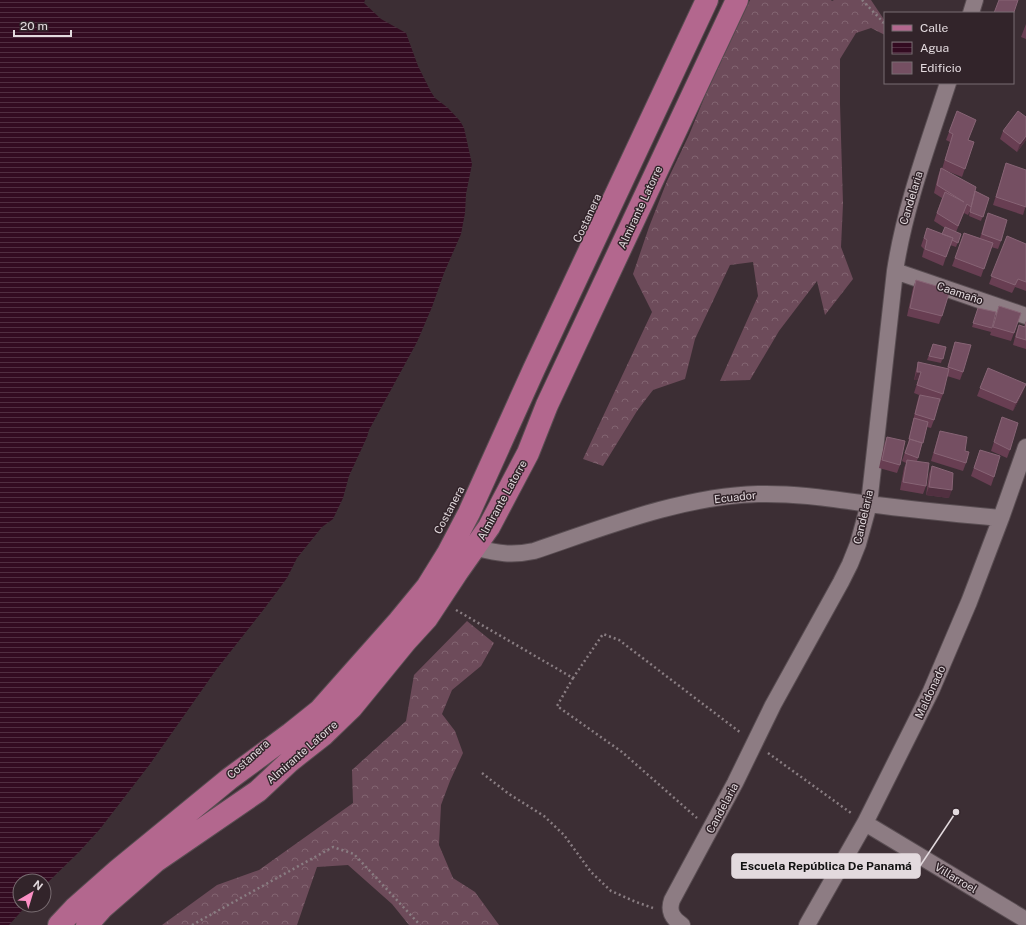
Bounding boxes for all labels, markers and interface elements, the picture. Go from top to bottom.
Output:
scale bar [14,12,71,38]
legend [884,12,1014,84]
text: 20 m [20,19,48,33]
text: Calle [920,21,949,35]
text: Agua [920,41,949,55]
text: Edificio [920,61,962,75]
street label: Almirante Latorre [616,164,664,250]
street label: Candelaria [897,170,925,226]
street label: Costanera [571,192,603,244]
street label: Caamaño [935,280,985,306]
street label: Almirante Latorre [475,458,529,542]
street label: Costanera [431,484,467,536]
street label: Ecuador [713,489,757,505]
street label: Candelaria [851,489,875,545]
street label: Maldonado [913,664,947,720]
street label: Almirante Latorre [264,718,340,786]
street label: Costanera [225,737,271,781]
street label: Candelaria [704,781,740,835]
callout: Escuela República De Panamá [732,854,920,878]
text: Escuela República De Panamá [740,859,912,873]
street label: Villarroel [933,861,979,895]
north arrow [12,873,52,913]
text: N [31,878,45,892]

